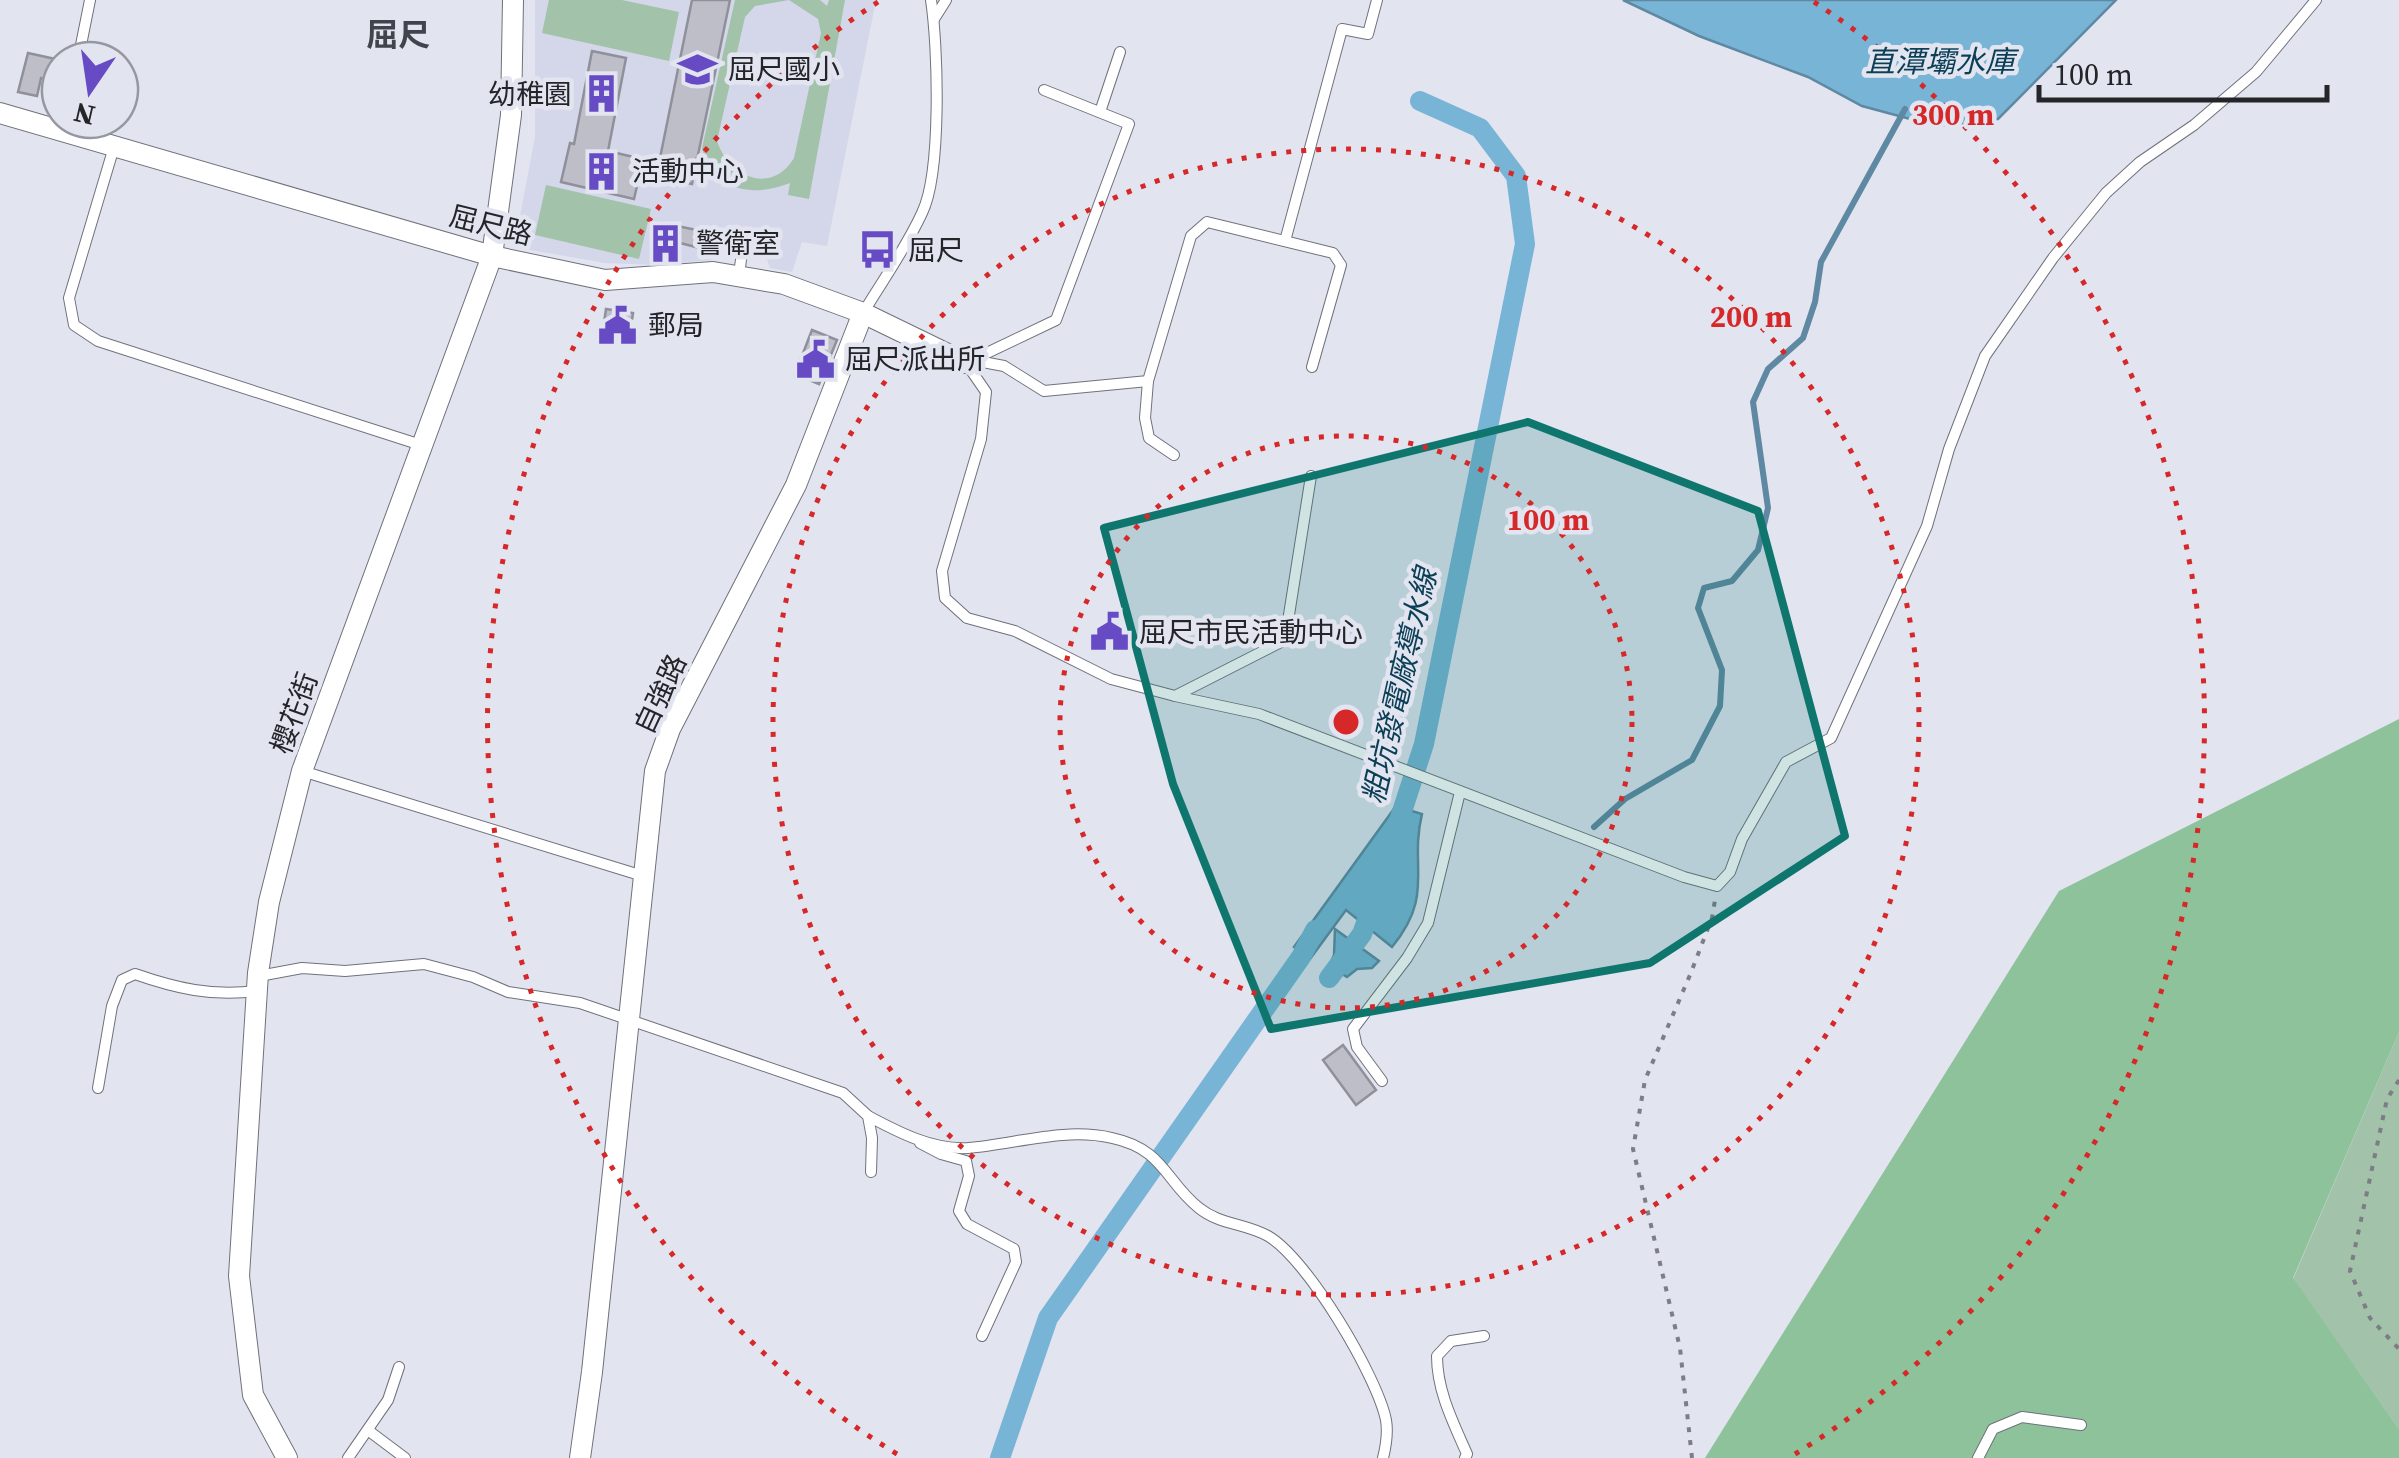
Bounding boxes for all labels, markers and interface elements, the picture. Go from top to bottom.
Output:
district label: 屈尺 [366,13,430,57]
north arrow [40,40,140,140]
scale bar [2039,40,2326,102]
water label: 直潭壩水庫 [1865,41,2020,82]
school or university icon: 屈尺國小 [677,48,719,90]
place label: 屈尺國小 [728,50,840,88]
text: 100 m [2054,54,2133,95]
building icon: 幼稚園 [581,73,623,115]
place label: 幼稚園 [488,75,572,113]
text: N [70,94,99,135]
text: 300 m [1912,94,1994,135]
building icon: 活動中心 [581,150,623,192]
place label: 活動中心 [632,152,744,190]
street label: 屈尺路 [446,196,536,254]
building icon: 警衛室 [645,222,687,264]
place label: 警衛室 [696,224,780,262]
bus stop icon: 屈尺 [857,229,899,271]
place label: 屈尺 [908,231,964,269]
text: 200 m [1710,296,1792,337]
public building icon: 郵局 [597,304,639,346]
place label: 郵局 [648,306,704,344]
public building icon: 屈尺派出所 [794,338,836,380]
place label: 屈尺派出所 [845,340,985,378]
text: 100 m [1507,499,1589,540]
water label: 粗坑發電廠導水線 [1353,561,1447,807]
public building icon: 屈尺市民活動中心 [1088,611,1130,653]
place label: 屈尺市民活動中心 [1139,613,1363,651]
street label: 自強路 [625,648,695,740]
street label: 櫻花街 [262,667,326,759]
centre of rings [1328,704,1364,740]

